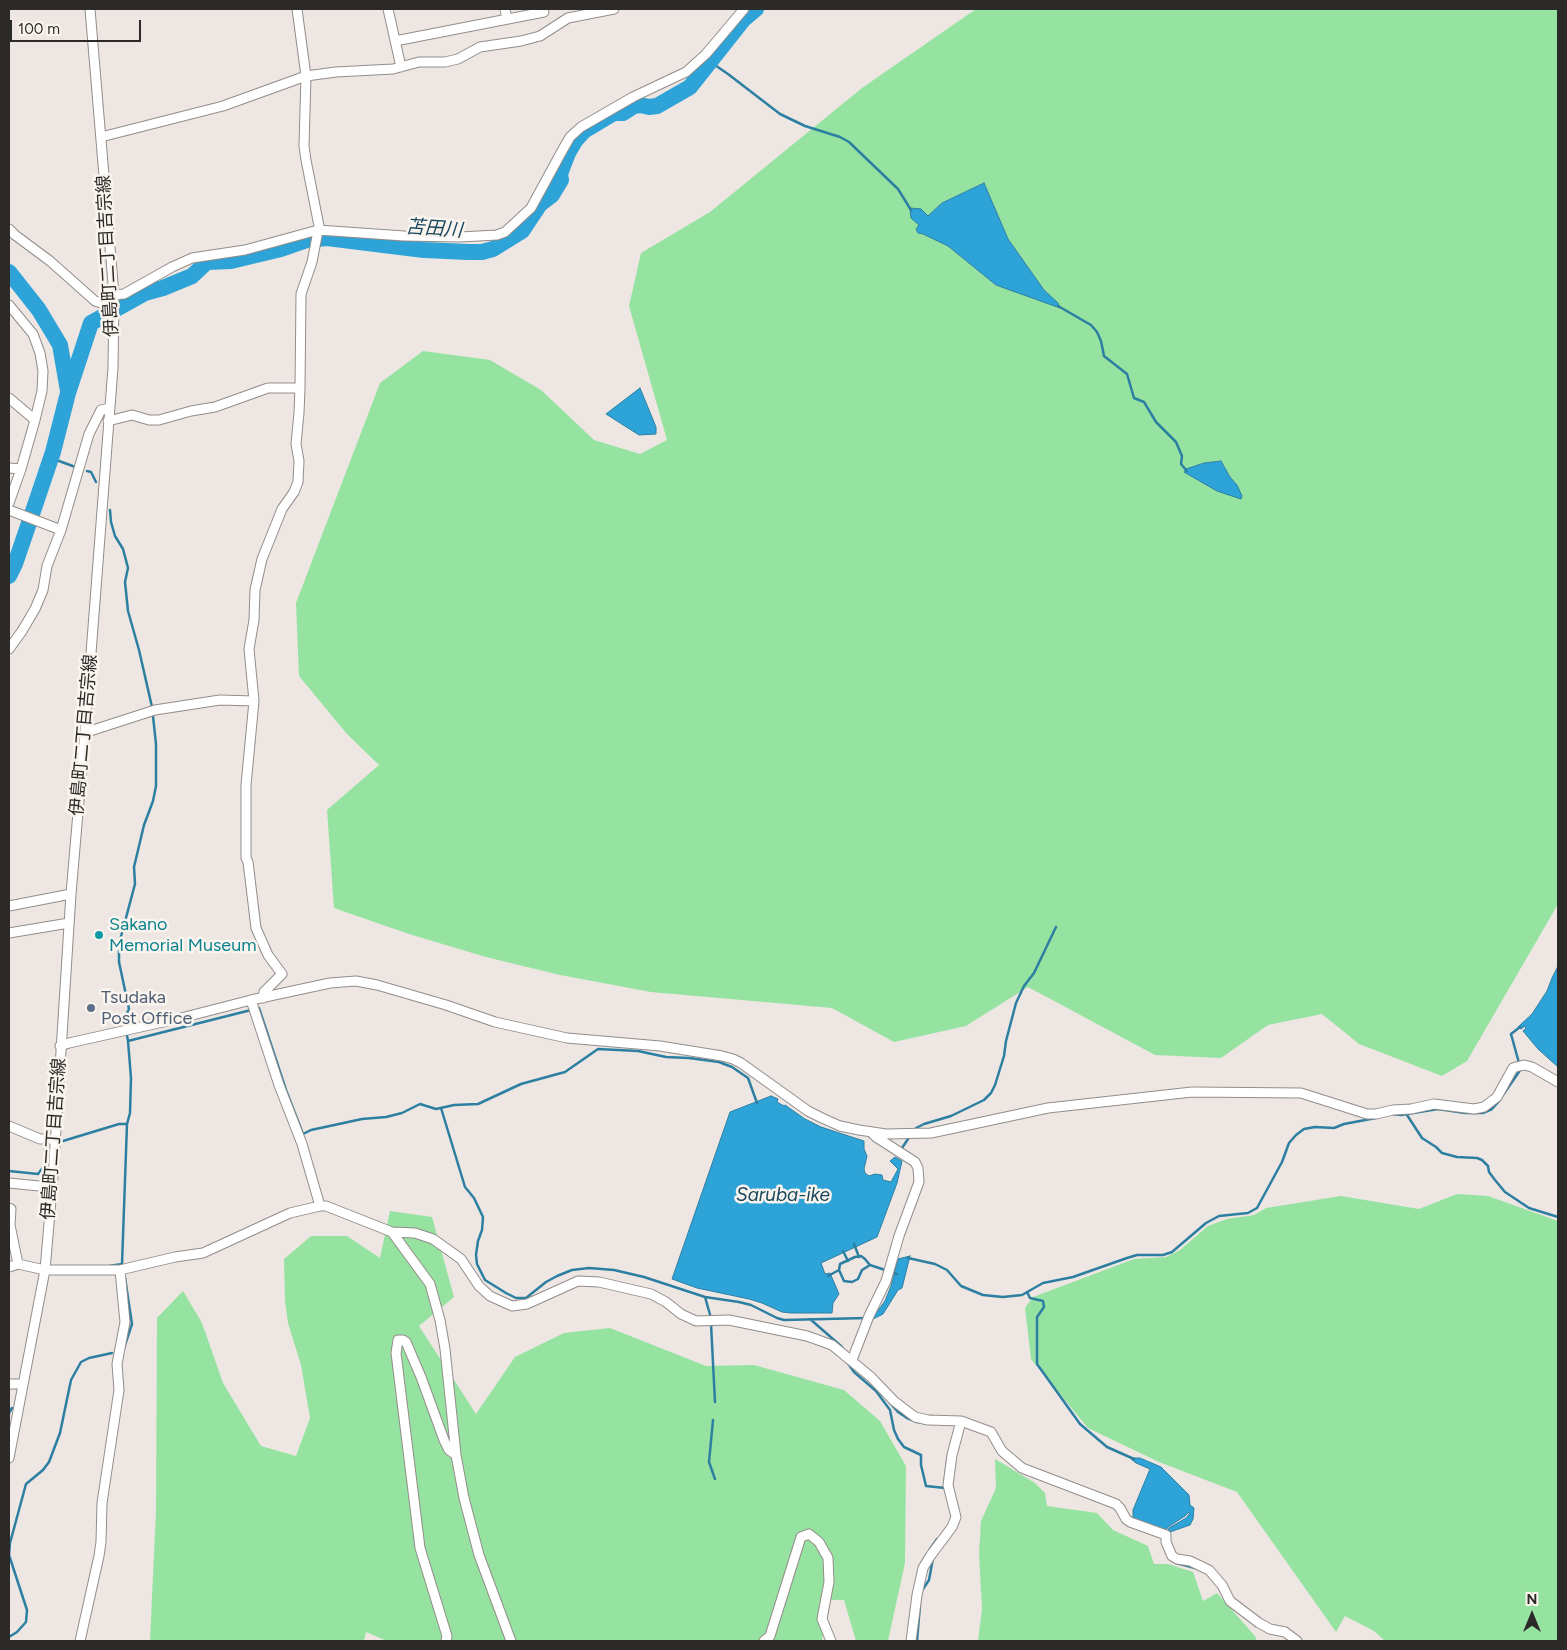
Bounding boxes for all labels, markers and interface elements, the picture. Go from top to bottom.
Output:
scale bar [12,10,144,42]
text: 100 m [18,20,60,38]
street label: 伊島町二丁目吉宗線 [93,175,123,337]
water label: 苫田川 [405,216,463,242]
street label: 伊島町二丁目吉宗線 [66,653,102,817]
place label: Sakano Memorial Museum [109,914,257,956]
marker: Sakano Memorial Museum [93,929,105,941]
place label: Tsudaka Post Office [101,987,192,1030]
marker: Tsudaka Post Office [85,1002,97,1014]
street label: 伊島町二丁目吉宗線 [38,1057,70,1221]
water label: Saruba-ike [736,1184,830,1206]
north arrow [1507,1590,1557,1640]
text: N [1527,1591,1537,1608]

